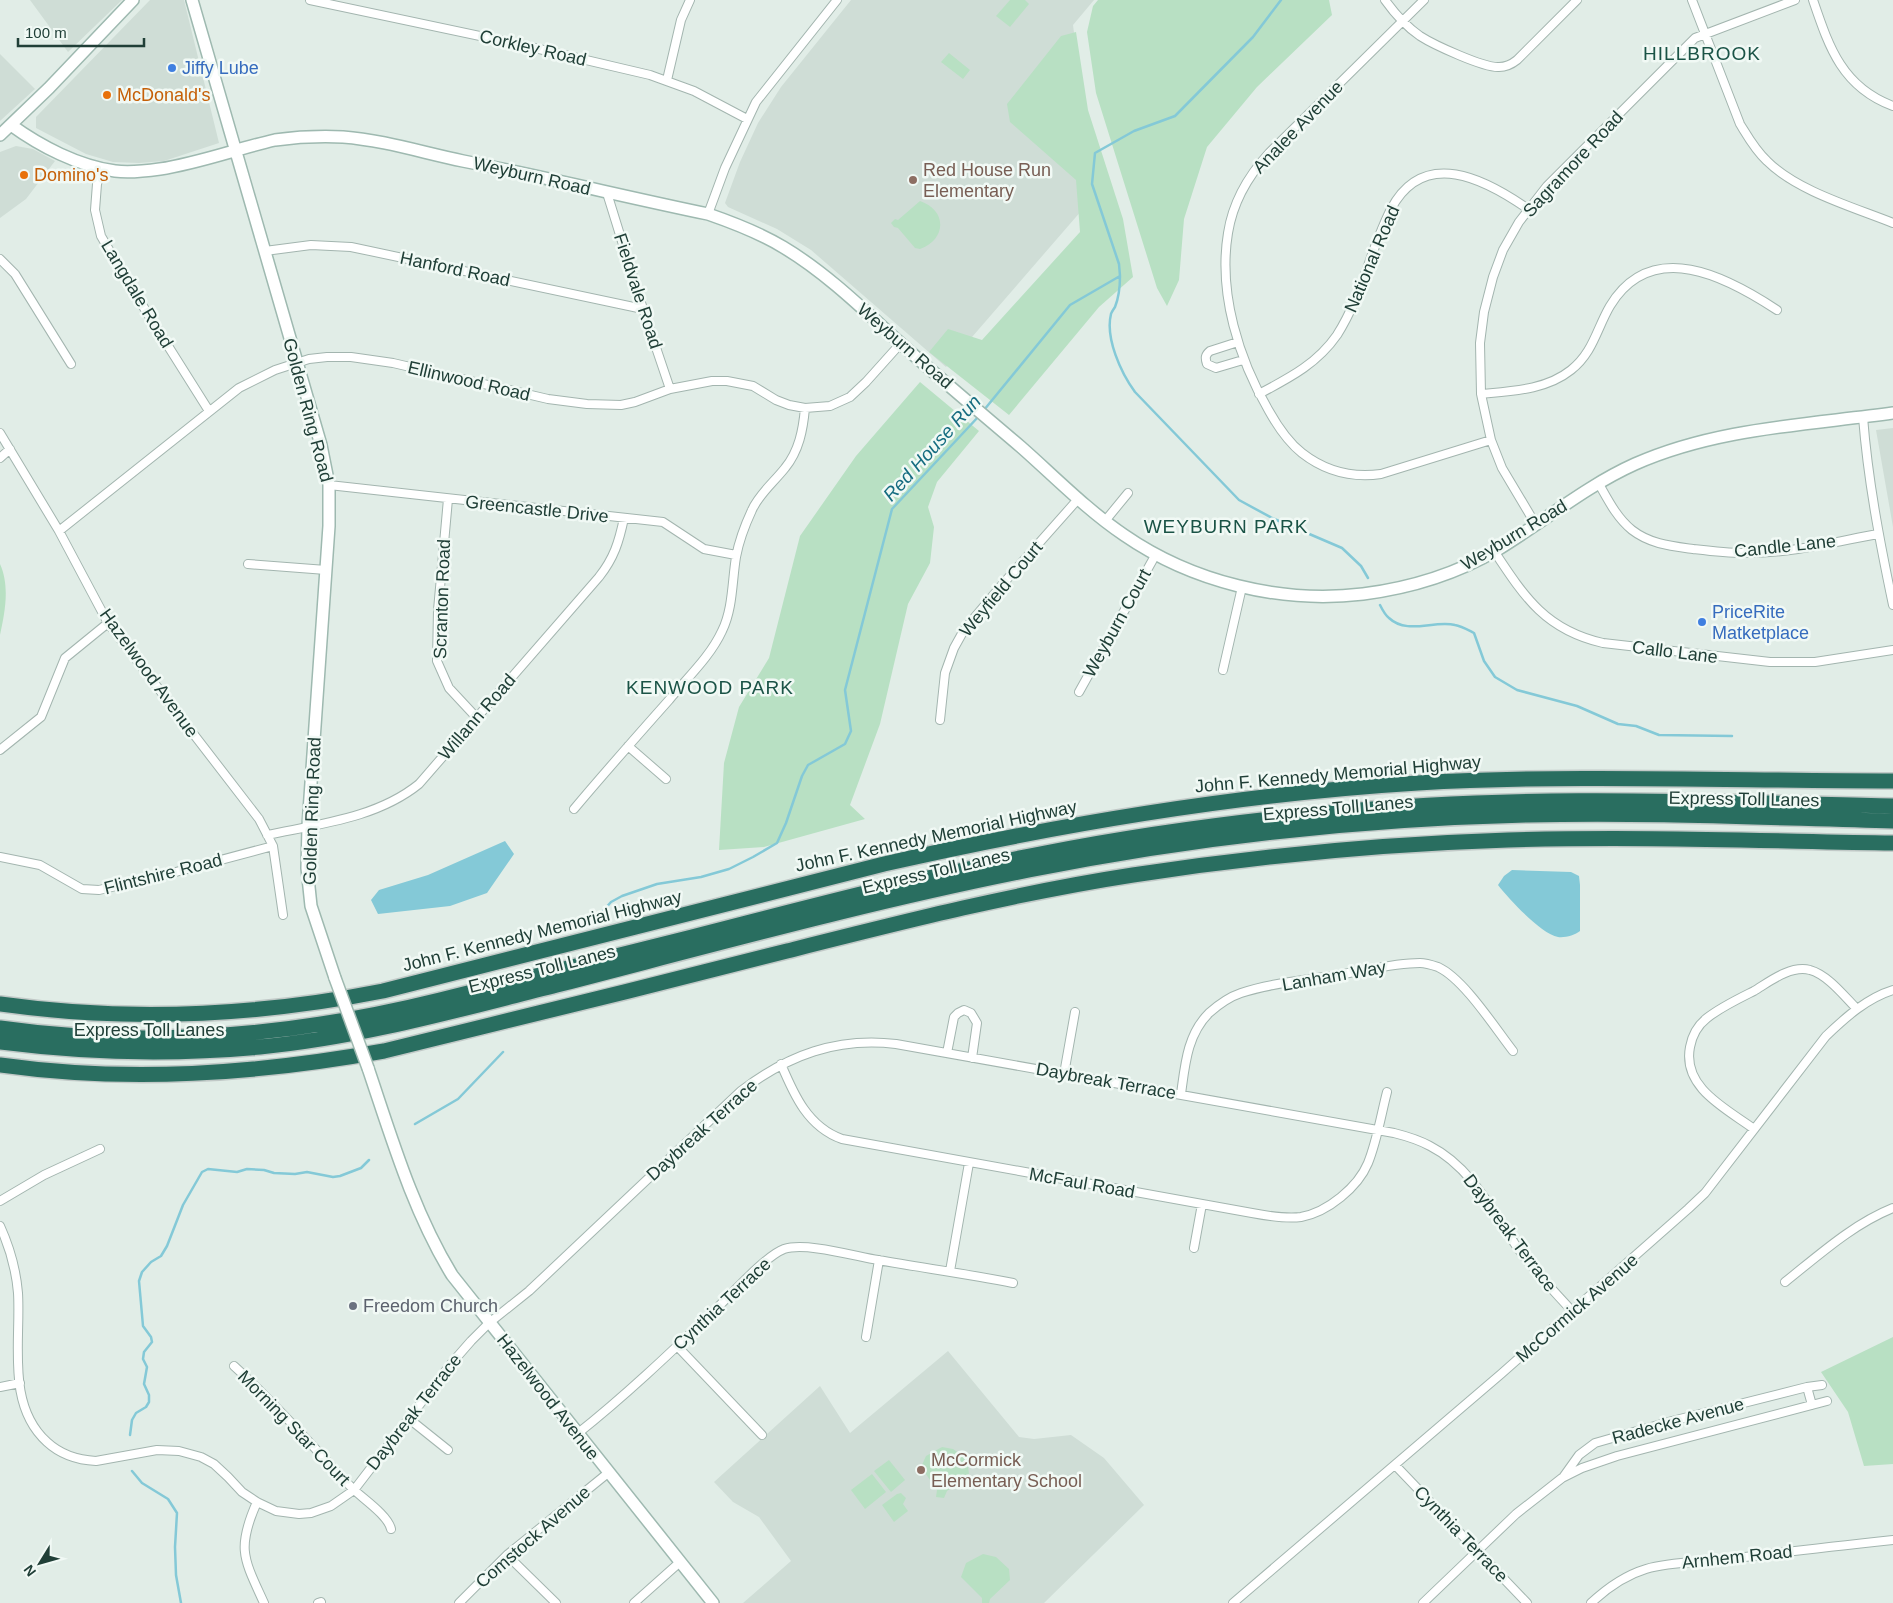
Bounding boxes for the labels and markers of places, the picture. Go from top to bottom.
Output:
place label: Jiffy Lube [182,58,259,78]
marker: Jiffy Lube [166,62,178,74]
place label: McDonald's [117,85,210,105]
marker: McDonald's [101,89,113,101]
place label: Red House Run Elementary [923,160,1051,201]
place label: Domino's [34,165,108,185]
marker: Domino's [18,169,30,181]
marker: Red House Run Elementary [907,174,919,186]
place label: PriceRite Matketplace [1712,602,1809,643]
marker: PriceRite Matketplace [1696,616,1708,628]
place label: Freedom Church [363,1296,498,1316]
marker: Freedom Church [347,1300,359,1312]
place label: McCormick Elementary School [931,1450,1082,1491]
marker: McCormick Elementary School [915,1464,927,1476]

